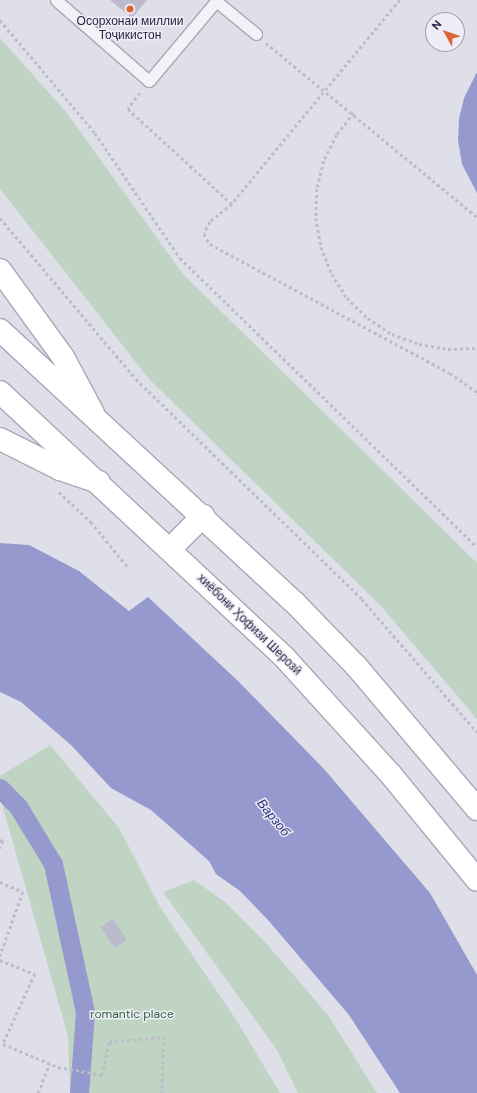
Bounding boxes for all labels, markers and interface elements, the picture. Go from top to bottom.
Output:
marker: Осорхонаи миллии Тоҷикистон [125,4,135,14]
north arrow [425,12,465,52]
place label: Осорхонаи миллии Тоҷикистон [77,15,183,43]
text: N [429,17,445,33]
street label: хиёбони Ҳофизи Шерозӣ [194,571,304,679]
water label: Варзоб [253,796,293,840]
park label: romantic place [90,1008,174,1022]

